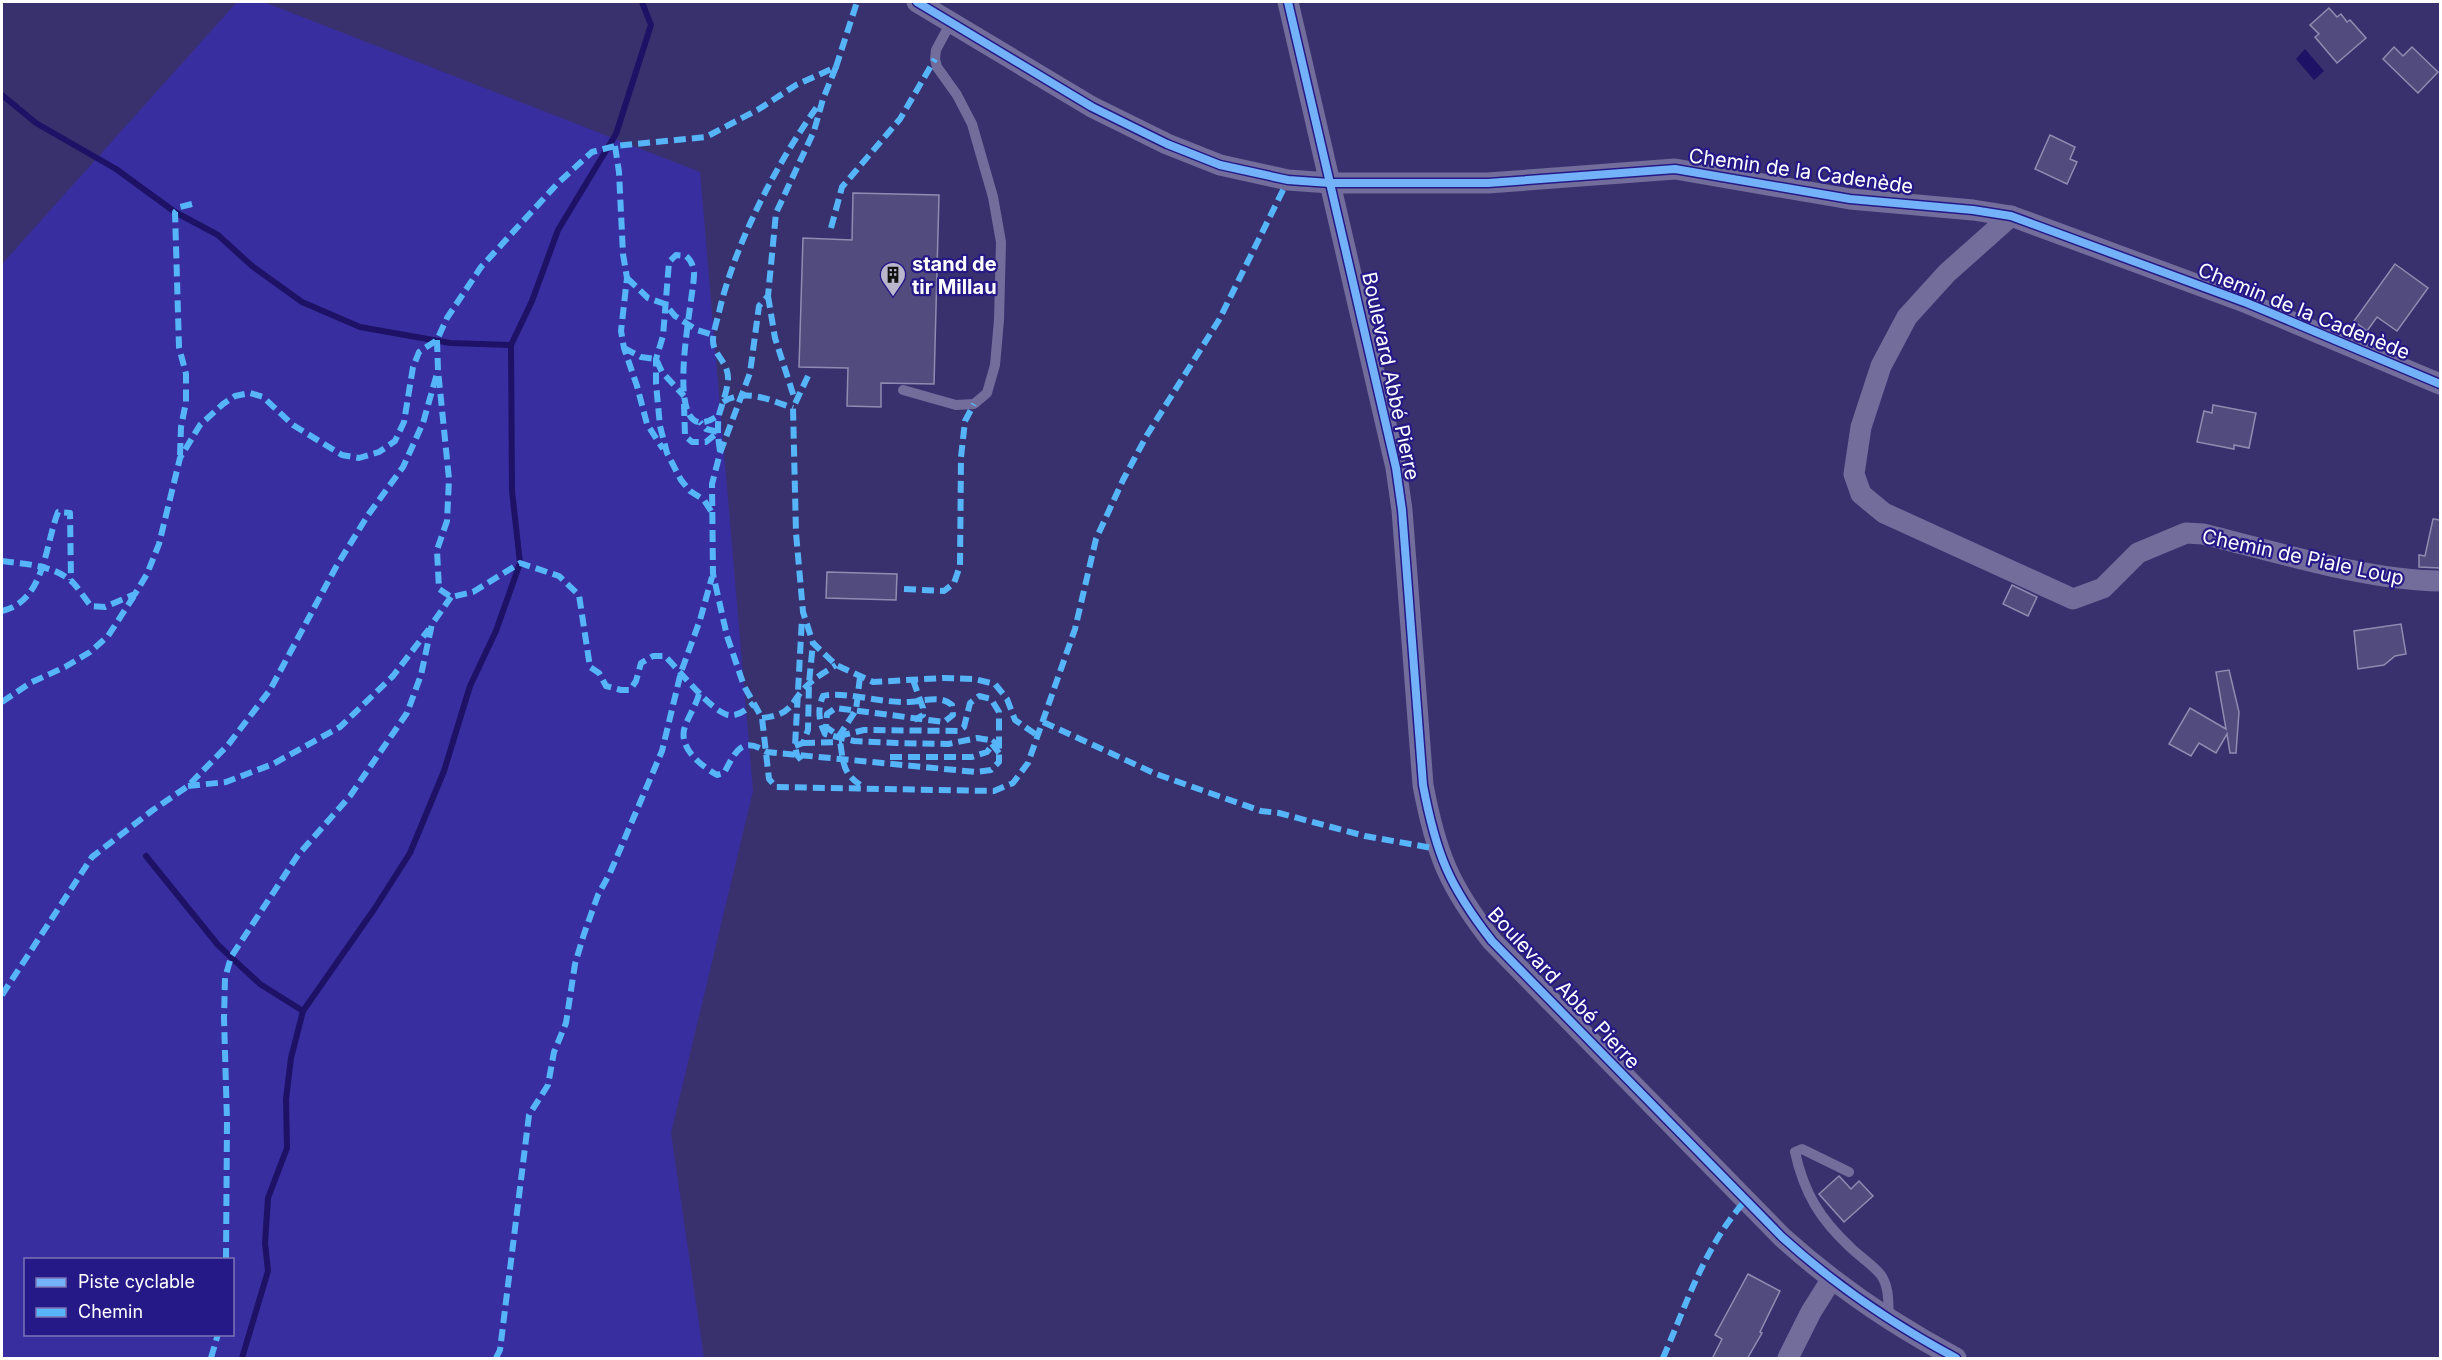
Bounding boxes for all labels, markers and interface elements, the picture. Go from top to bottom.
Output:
street label: Chemin de la Cadenède [1687,143,1915,199]
place label: stand de tir Millau [912,252,997,299]
street label: Chemin de la Cadenède [2195,257,2413,365]
building icon: stand de tir Millau [878,260,908,298]
street label: Boulevard Abbé Pierre [1357,270,1425,482]
street label: Chemin de Piale Loup [2200,524,2406,590]
street label: Boulevard Abbé Pierre [1483,902,1645,1074]
legend [24,1258,234,1336]
text: Piste cyclable [78,1271,195,1292]
text: Chemin [78,1301,143,1322]

